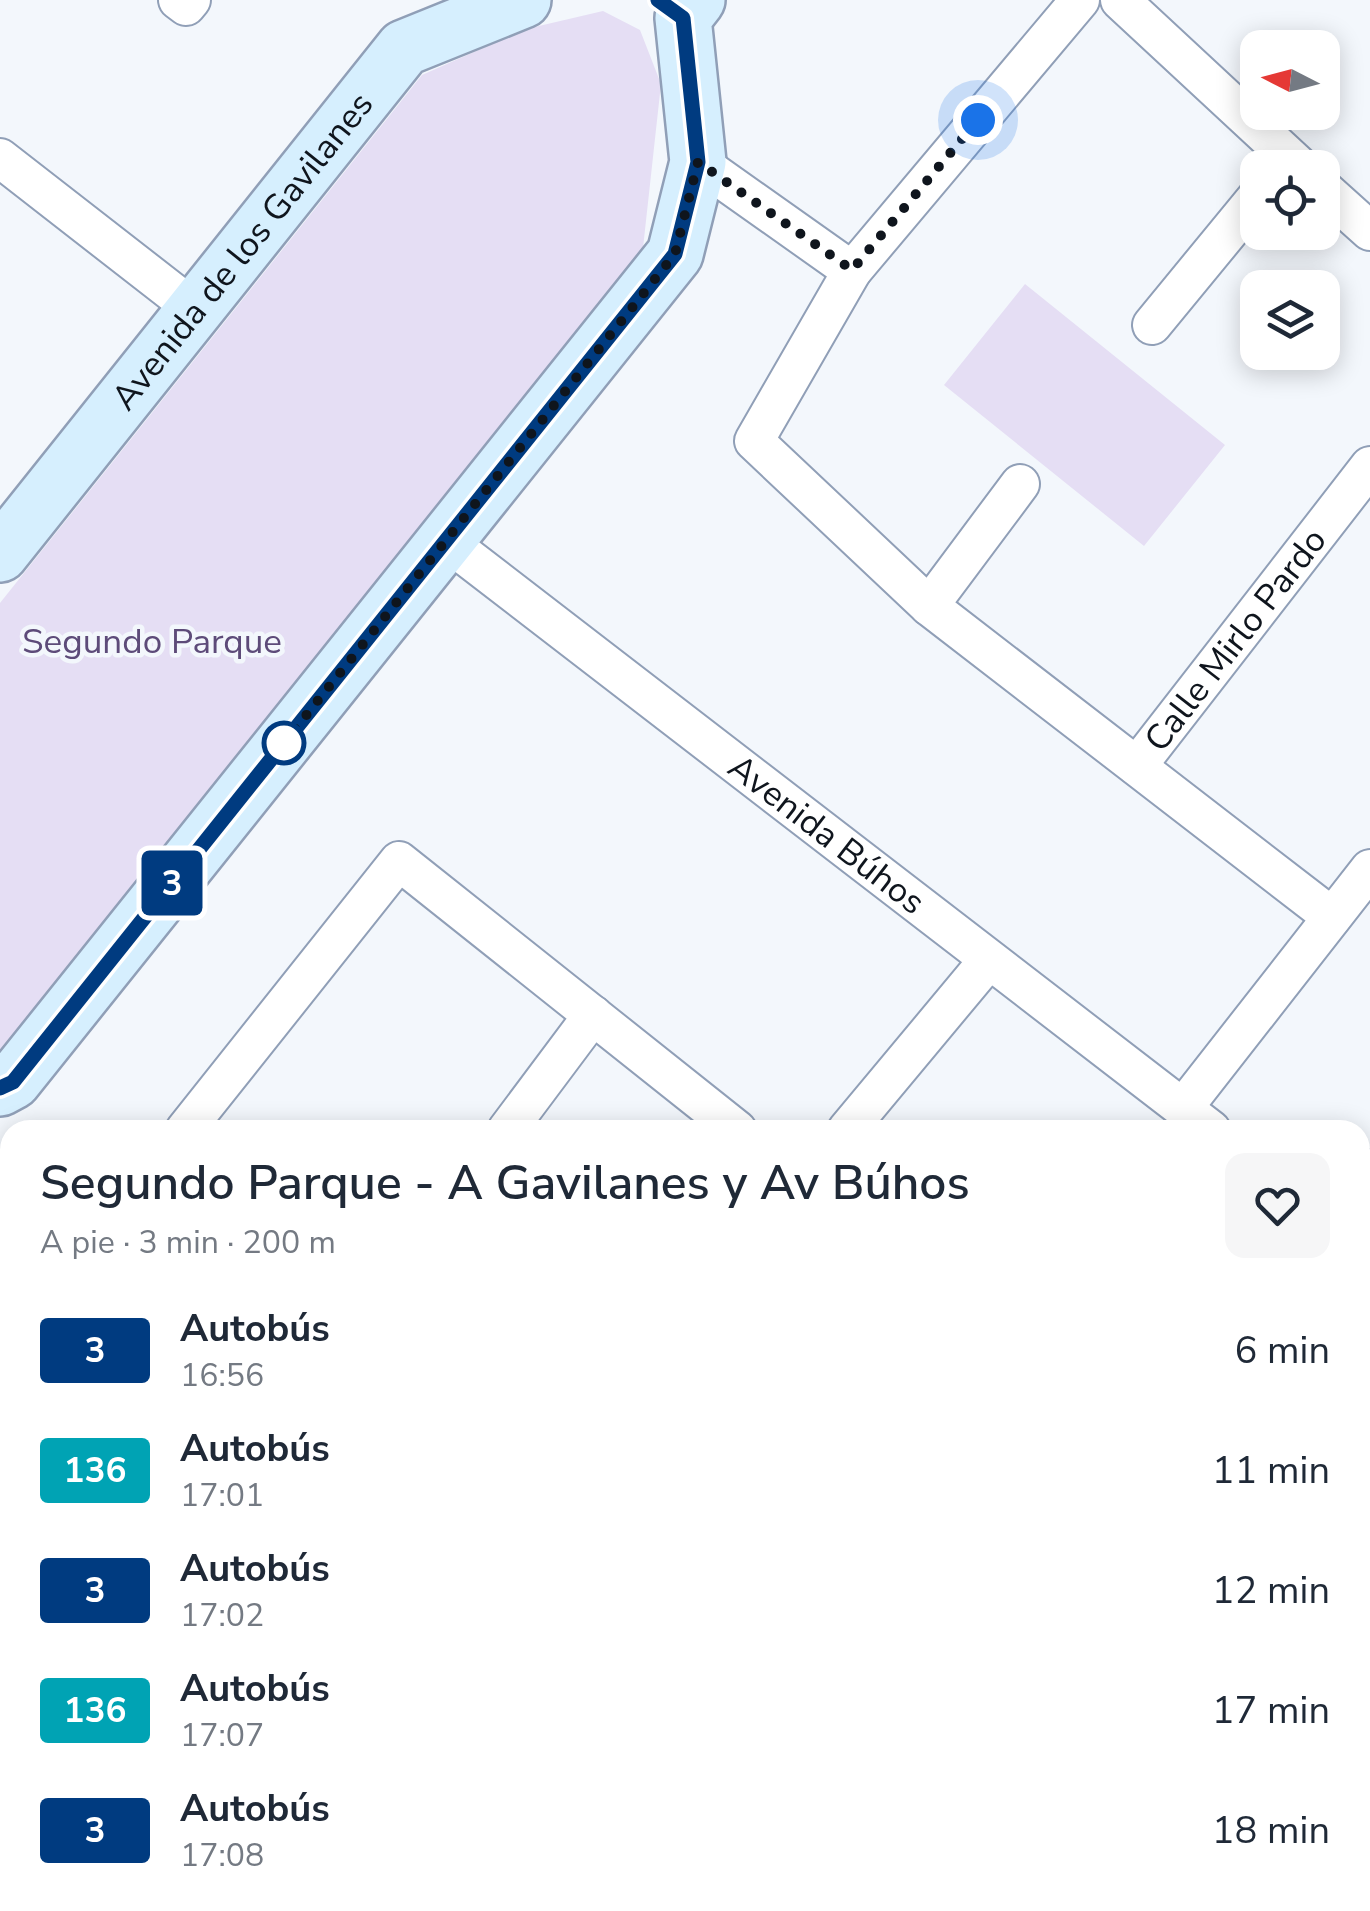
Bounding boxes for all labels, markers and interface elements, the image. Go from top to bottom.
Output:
north arrow [1240,30,1340,130]
map controls [1240,30,1340,370]
street label: Avenida de los Gavilanes [101,82,384,420]
your location [953,95,1003,145]
button: locate [1240,150,1340,250]
button: layers [1240,270,1340,370]
street label: Calle Mirlo Pardo [1133,518,1337,761]
park label: Segundo Parque [22,618,282,665]
unlabelled marker [263,722,305,764]
street label: Avenida Búhos [719,743,935,925]
line badge: 3 [140,850,204,916]
text: 3 [161,860,183,907]
text: Segundo Parque - A Gavilanes y Av Búhos [40,1150,970,1216]
button: heart [1225,1153,1330,1258]
text: A pie · 3 min · 200 m [40,1221,336,1264]
text: Autobús [180,1303,330,1354]
text: 6 min [1235,1325,1330,1376]
text: 3 [84,1327,106,1374]
text: 16:56 [180,1354,264,1397]
text: Autobús [180,1423,330,1474]
text: 11 min [1212,1445,1330,1496]
text: 136 [63,1447,127,1494]
text: 17:01 [180,1474,264,1517]
text: Autobús [180,1543,330,1594]
text: 12 min [1212,1565,1330,1616]
text: 3 [84,1567,106,1614]
text: 17:02 [180,1594,264,1637]
text: Autobús [180,1663,330,1714]
text: 17 min [1212,1685,1330,1736]
text: 136 [63,1687,127,1734]
text: 17:07 [180,1714,264,1757]
text: Autobús [180,1783,330,1834]
text: 18 min [1212,1805,1330,1856]
text: 3 [84,1807,106,1854]
text: 17:08 [180,1834,264,1877]

